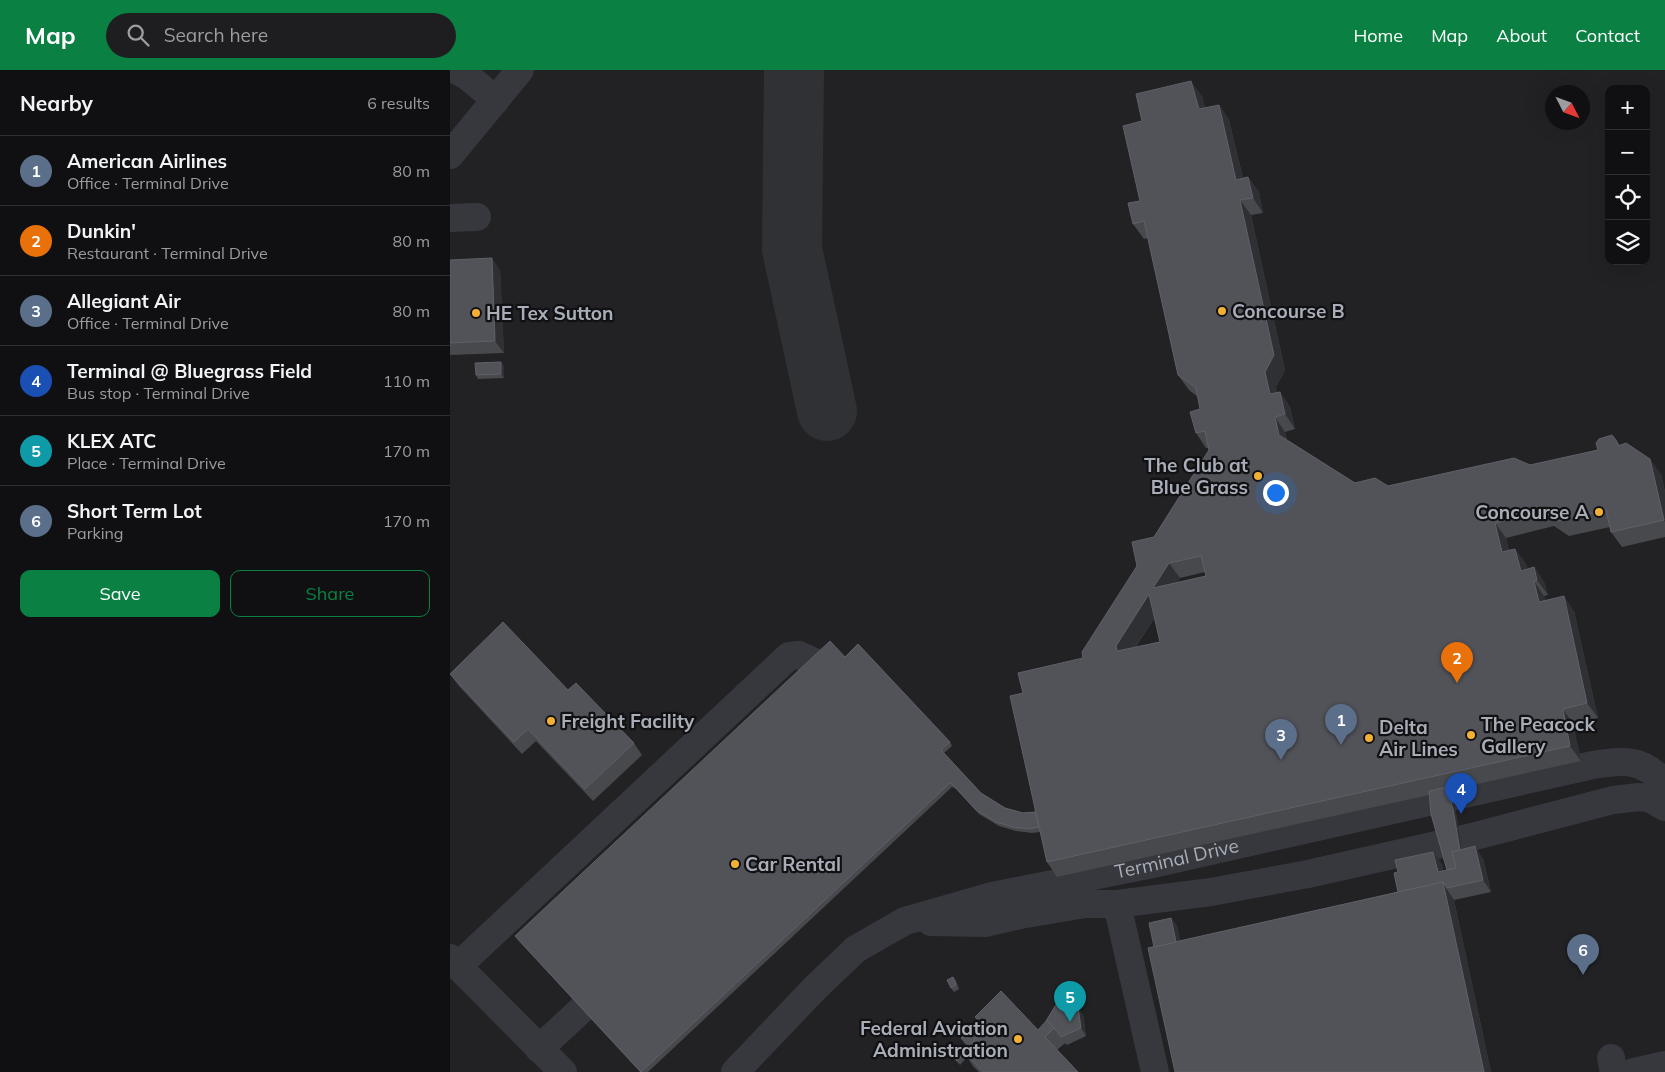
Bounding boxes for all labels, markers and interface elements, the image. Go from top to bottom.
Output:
search box [106,13,456,58]
text: Map [25,20,76,50]
icon: search [124,21,152,49]
text: Search here [164,23,268,47]
text: Home [1353,24,1403,47]
text: Map [1431,24,1468,47]
text: About [1496,24,1547,47]
text: Contact [1575,24,1640,47]
north arrow [1545,85,1590,130]
map controls [1605,85,1650,265]
button: + [1605,85,1650,130]
text: Nearby [20,90,93,116]
text: 6 results [367,93,430,113]
button: − [1605,130,1650,175]
text: American Airlines [67,149,227,173]
text: 1 [31,161,41,181]
text: 80 m [393,161,430,181]
text: Office · Terminal Drive [67,173,229,193]
button: locate [1605,175,1650,220]
text: Dunkin' [67,219,136,243]
button: layers [1605,220,1650,265]
text: 2 [31,231,41,251]
text: 80 m [393,231,430,251]
text: Restaurant · Terminal Drive [67,243,268,263]
text: Allegiant Air [67,289,181,313]
place label: Concourse B [1232,299,1345,323]
text: 3 [31,301,41,321]
text: 80 m [393,301,430,321]
place label: HE Tex Sutton [486,301,614,325]
marker: Concourse B [1216,305,1228,317]
marker: HE Tex Sutton [470,307,482,319]
text: Office · Terminal Drive [67,313,229,333]
text: Terminal @ Bluegrass Field [67,359,312,383]
text: 4 [31,371,41,391]
text: 110 m [383,371,430,391]
text: Bus stop · Terminal Drive [67,383,250,403]
text: KLEX ATC [67,429,156,453]
text: 5 [31,441,41,461]
text: 170 m [383,441,430,461]
text: Place · Terminal Drive [67,453,226,473]
place label: The Club at Blue Grass [1144,453,1248,499]
marker: The Club at Blue Grass [1252,470,1264,482]
your location [1263,480,1289,506]
text: Short Term Lot [67,499,202,523]
place label: Concourse A [1475,500,1590,524]
marker: Concourse A [1593,506,1605,518]
text: 6 [31,511,41,531]
text: 170 m [383,511,430,531]
text: Parking [67,523,124,543]
button: Save [20,570,220,617]
button: Share [230,570,430,617]
pin: 2 [1441,642,1473,683]
pin: 1 [1325,704,1357,745]
place label: Freight Facility [561,709,695,733]
place label: The Peacock Gallery [1481,712,1595,758]
marker: Freight Facility [545,715,557,727]
place label: Delta Air Lines [1379,715,1458,761]
pin: 3 [1265,719,1297,760]
marker: The Peacock Gallery [1465,729,1477,741]
marker: Delta Air Lines [1363,732,1375,744]
pin: 4 [1445,773,1477,814]
street label: Terminal Drive [1112,833,1241,883]
place label: Car Rental [745,852,841,876]
marker: Car Rental [729,858,741,870]
pin: 6 [1567,934,1599,975]
pin: 5 [1054,981,1086,1022]
place label: Federal Aviation Administration [860,1016,1008,1062]
marker: Federal Aviation Administration [1012,1033,1024,1045]

